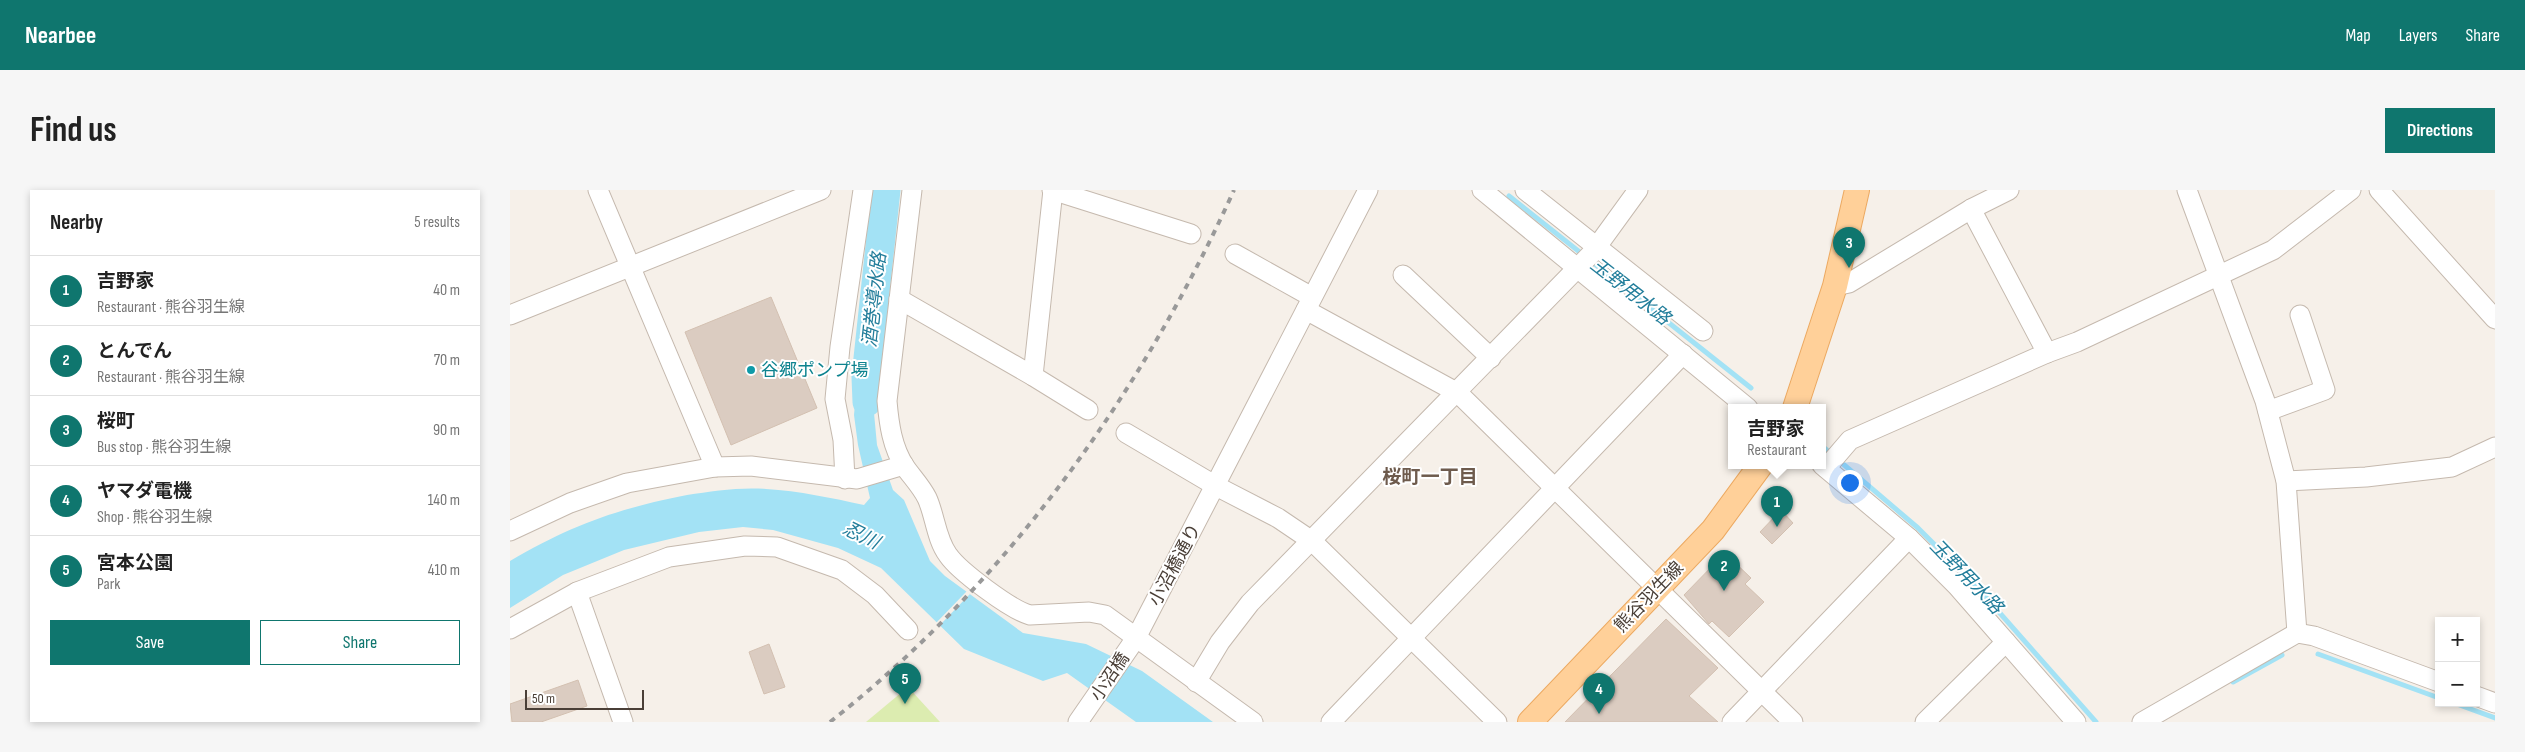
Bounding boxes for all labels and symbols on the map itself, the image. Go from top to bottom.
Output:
pin: 3 [1833,227,1865,268]
water label: 酒巻導水路 [859,250,892,348]
water label: 玉野用水路 [1585,254,1676,332]
place label: 谷郷ポンプ場 [761,360,868,381]
marker: 谷郷ポンプ場 [745,364,757,376]
district label: 桜町一丁目 [1382,466,1478,489]
your location [1837,470,1863,496]
pin: 1 [1761,486,1793,527]
water label: 忍川 [839,517,885,556]
street label: 小沼橋通り [1145,520,1205,610]
water label: 玉野用水路 [1925,535,2009,621]
pin: 2 [1708,550,1740,591]
street label: 熊谷羽生線 [1610,557,1688,637]
street label: 小沼橋 [1086,649,1134,705]
pin: 5 [889,663,921,704]
pin: 4 [1583,673,1615,714]
scale bar [525,687,644,710]

